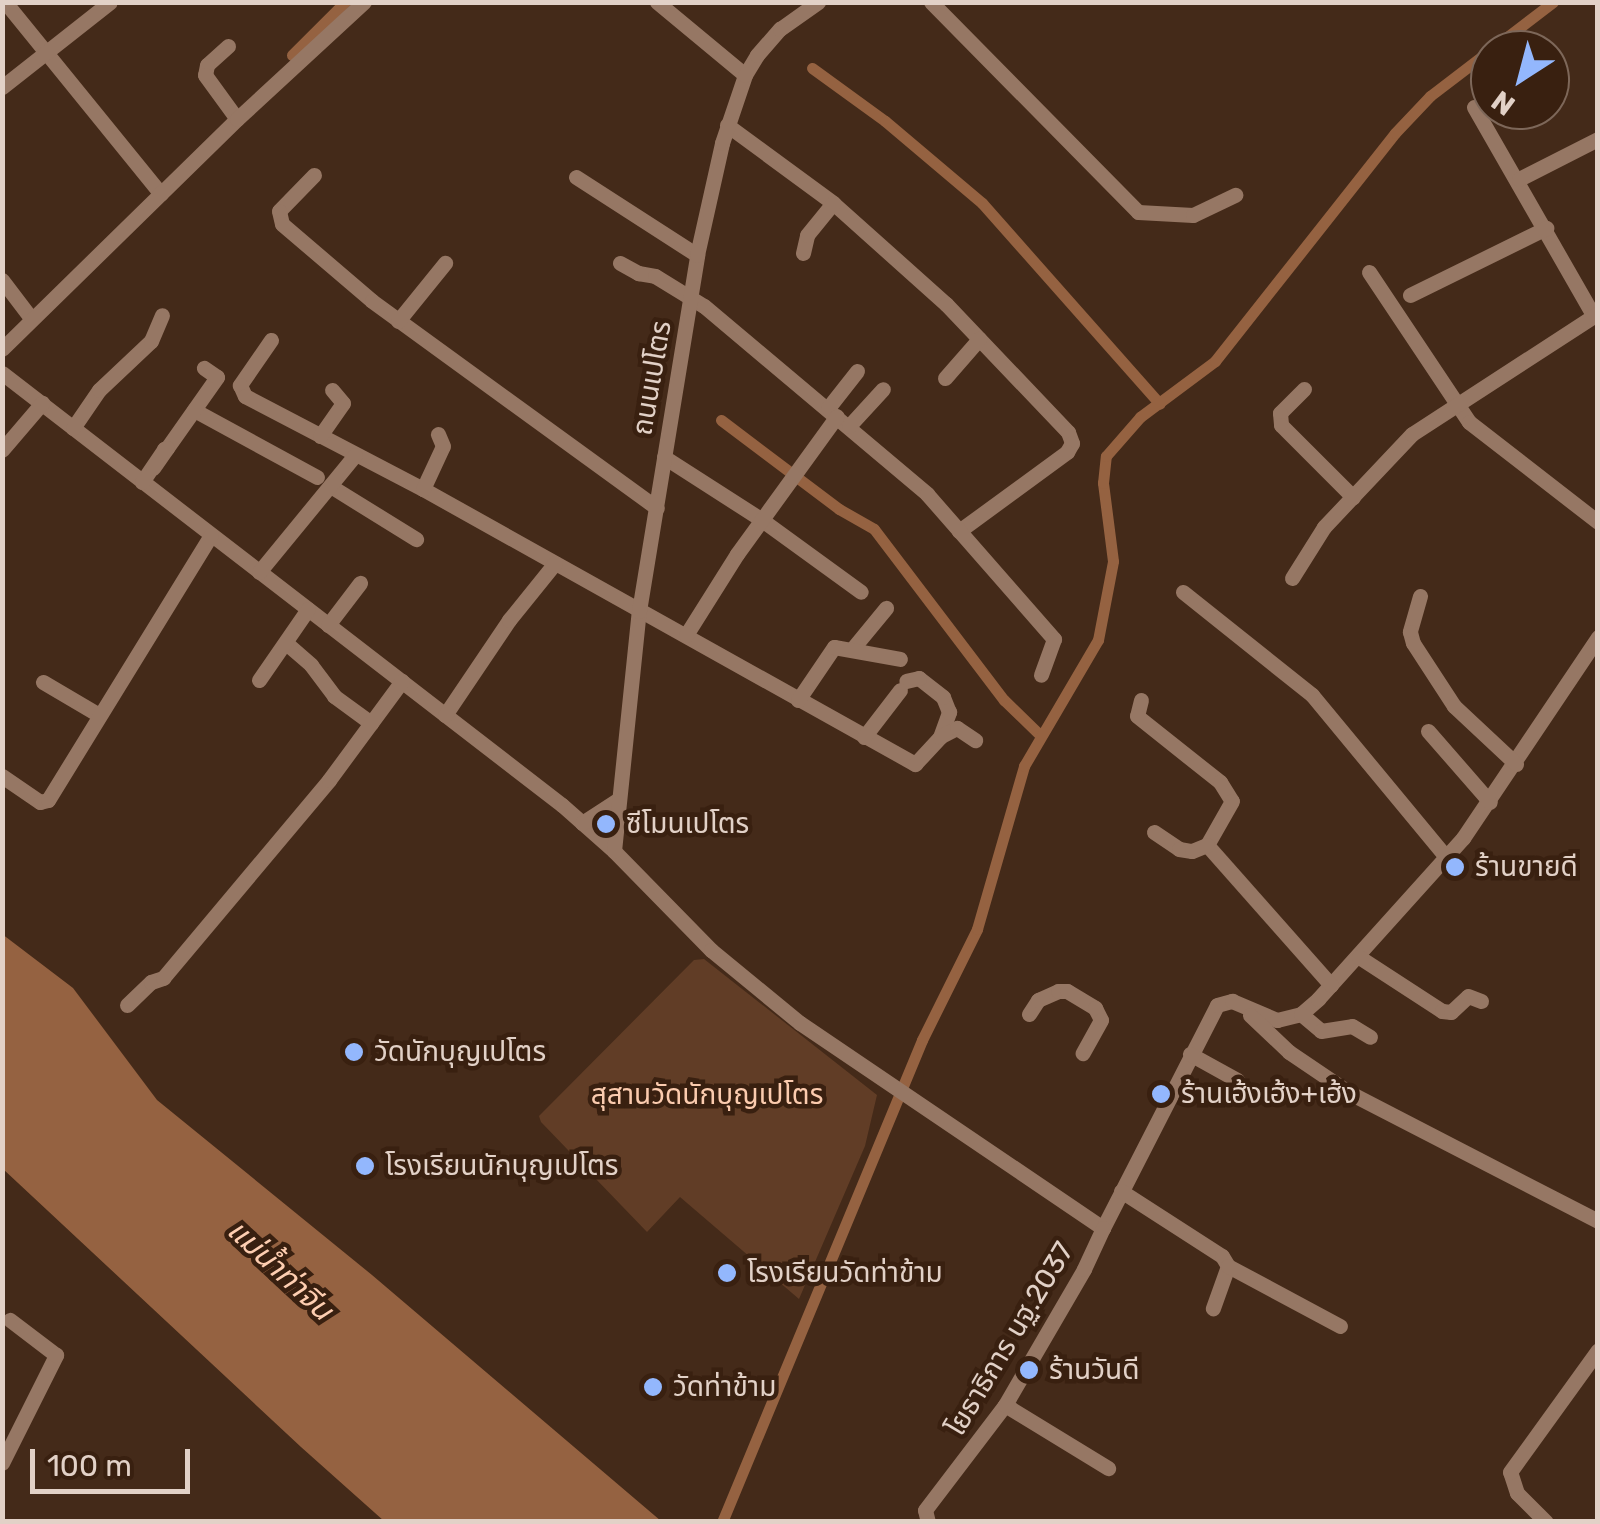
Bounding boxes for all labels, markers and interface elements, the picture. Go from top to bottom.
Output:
north arrow [1470,30,1570,130]
text: N [1485,84,1521,122]
street label: ถนนเปโตร [625,318,679,438]
place label: ซีโมนเปโตร [626,807,749,841]
marker: ซีโมนเปโตร [595,813,617,835]
place label: ร้านขายดี [1475,850,1578,884]
marker: ร้านขายดี [1444,856,1466,878]
place label: วัดนักบุญเปโตร [374,1035,546,1069]
marker: วัดนักบุญเปโตร [343,1041,365,1063]
place label: ร้านเฮ้งเฮ้ง+เฮ้ง [1181,1077,1357,1111]
park label: สุสานวัดนักบุญเปโตร [591,1078,823,1112]
marker: ร้านเฮ้งเฮ้ง+เฮ้ง [1150,1083,1172,1105]
place label: โรงเรียนนักบุญเปโตร [385,1149,619,1183]
marker: โรงเรียนนักบุญเปโตร [354,1155,376,1177]
water label: แม่น้ำท่าจีน [220,1212,340,1328]
street label: โยธาธิการ นฐ.2037 [939,1236,1081,1442]
place label: โรงเรียนวัดท่าข้าม [747,1256,943,1290]
marker: โรงเรียนวัดท่าข้าม [716,1262,738,1284]
place label: ร้านวันดี [1049,1353,1139,1387]
marker: ร้านวันดี [1018,1359,1040,1381]
place label: วัดท่าข้าม [673,1370,776,1404]
marker: วัดท่าข้าม [642,1376,664,1398]
scale bar [35,1429,195,1491]
text: 100 m [47,1448,132,1484]

